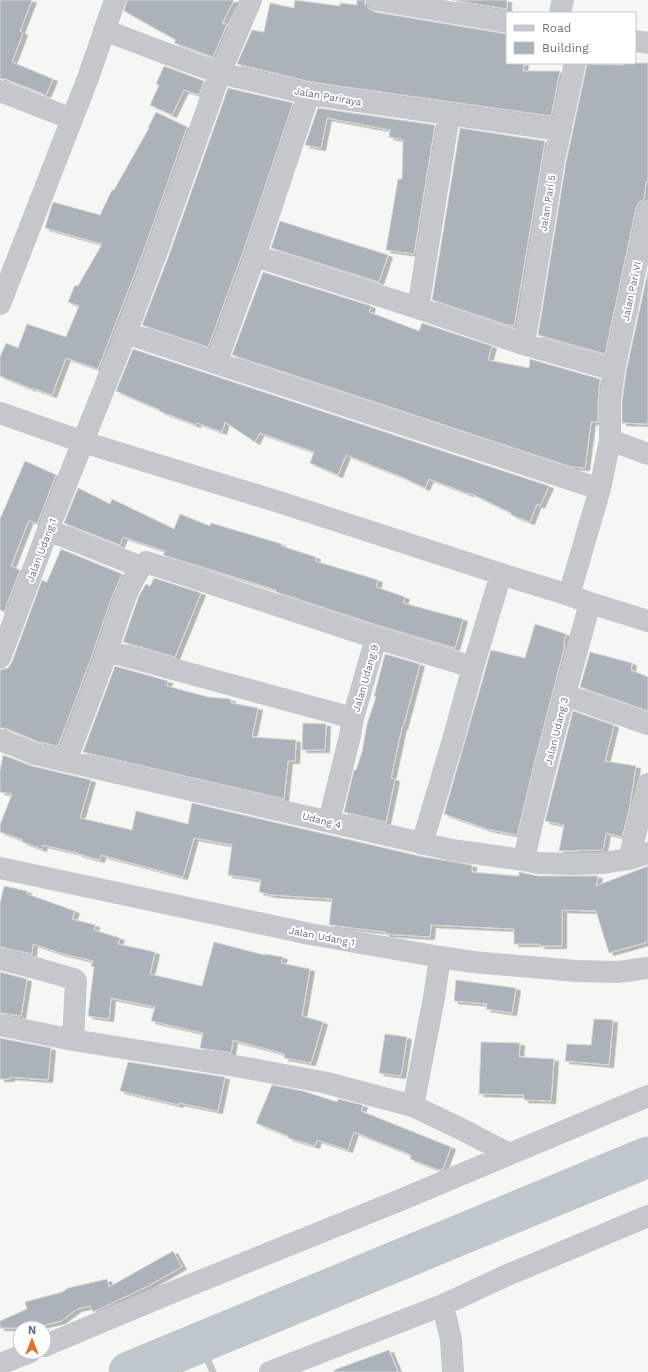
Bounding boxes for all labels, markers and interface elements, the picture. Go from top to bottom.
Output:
legend [506,12,636,64]
text: Road [542,21,571,35]
text: Building [542,41,589,55]
street label: Jalan Pariraya [293,85,363,108]
street label: Jalan Pari 5 [538,174,557,232]
street label: Jalan Pari VI [620,260,643,322]
street label: Jalan Udang 1 [24,517,59,583]
street label: Jalan Udang 9 [351,643,380,713]
street label: Jalan Udang 3 [543,696,570,766]
street label: Udang 4 [301,810,343,831]
street label: Jalan Udang 1 [288,925,356,948]
north arrow [12,1320,52,1360]
text: N [28,1324,36,1337]

